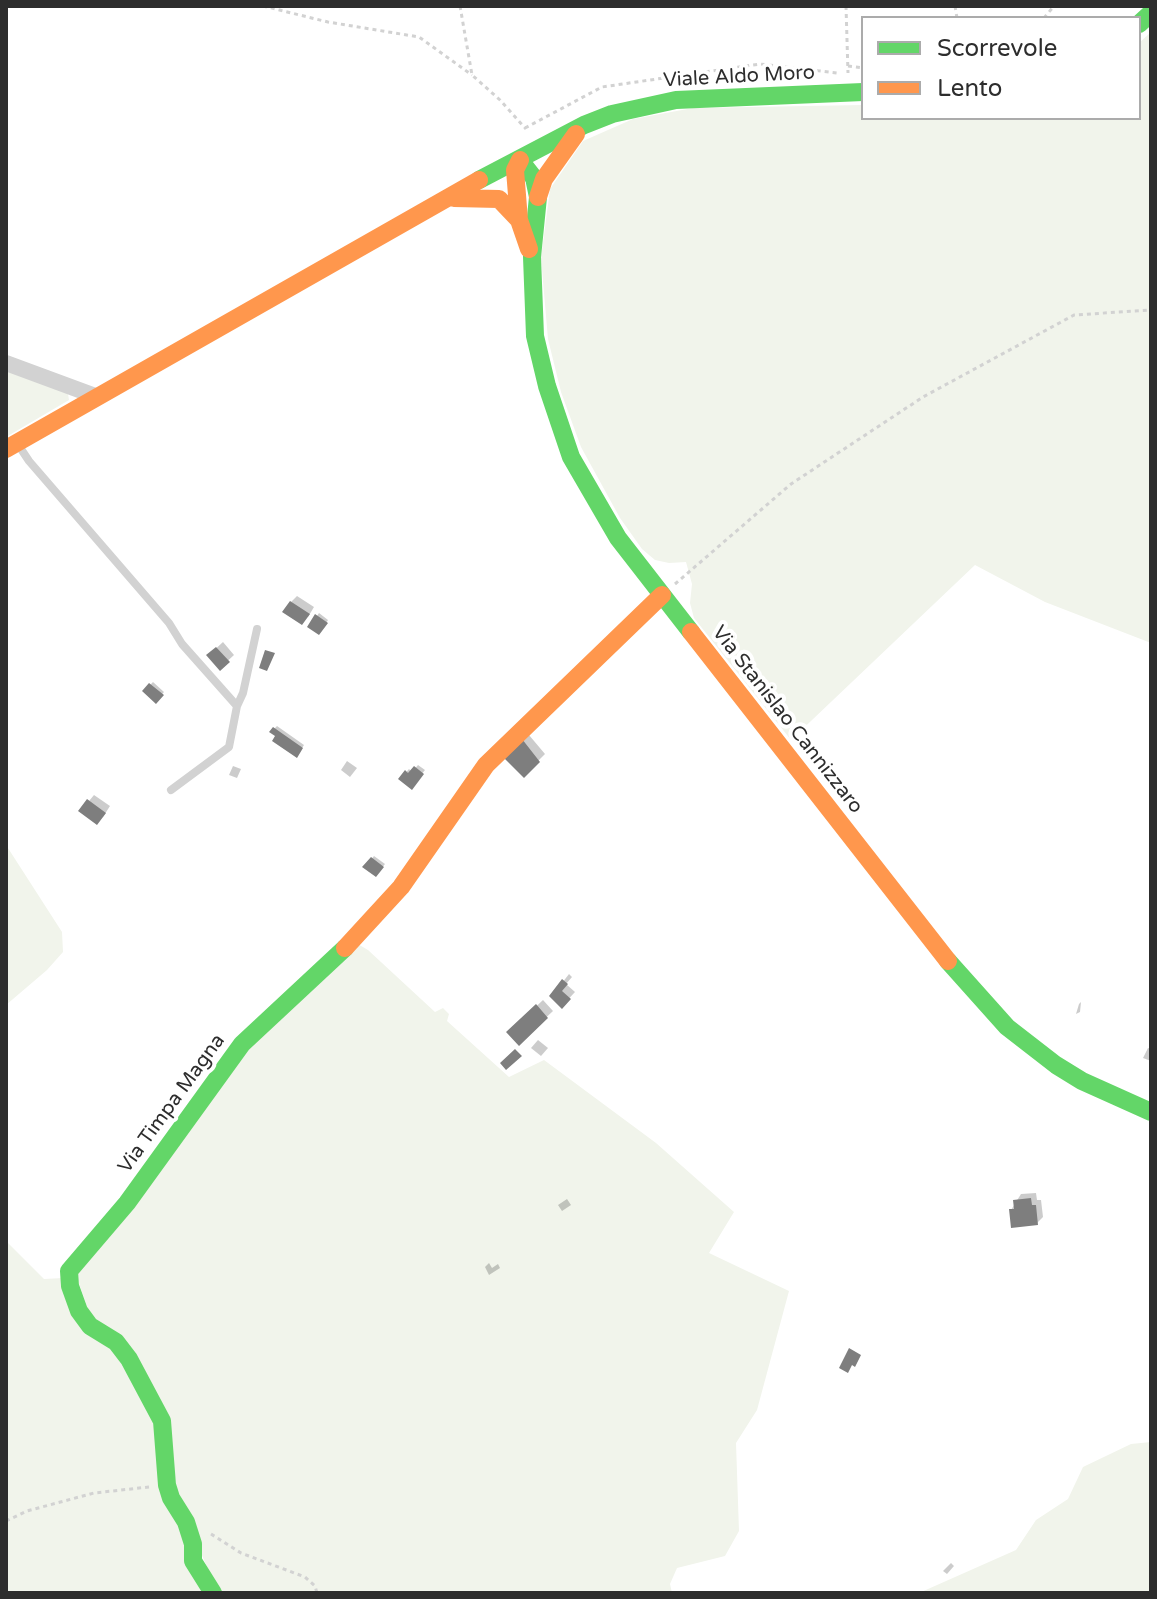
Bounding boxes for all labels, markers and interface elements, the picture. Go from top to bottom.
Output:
legend [861,16,1141,120]
text: Scorrevole [937,34,1057,63]
street label: Viale Aldo Moro [663,61,815,93]
text: Lento [937,74,1002,103]
street label: Via Stanislao Cannizzaro [706,621,868,819]
street label: Via Timpa Magna [113,1030,231,1178]

